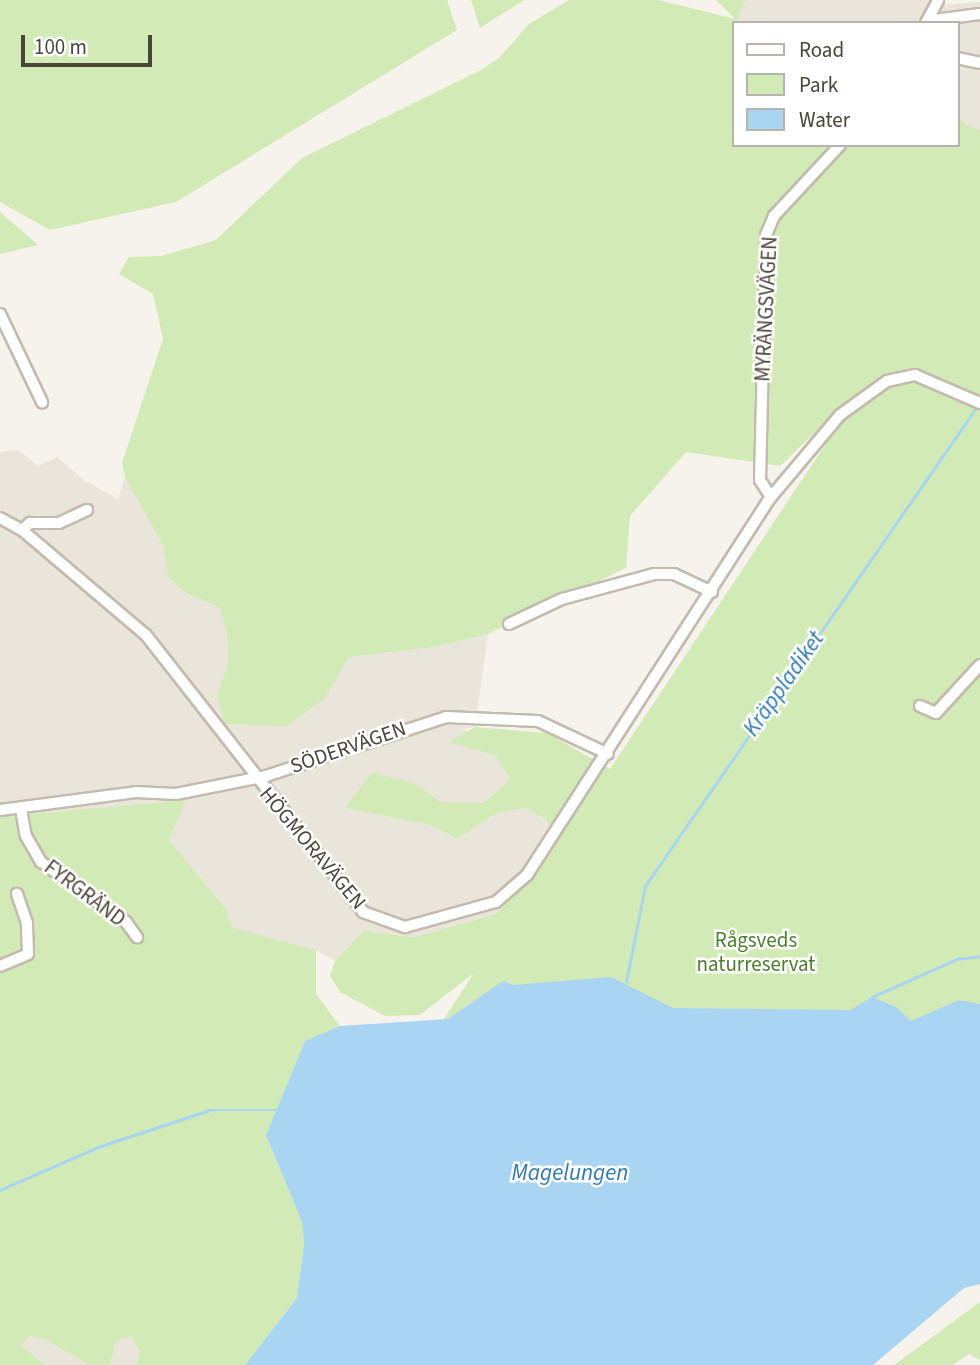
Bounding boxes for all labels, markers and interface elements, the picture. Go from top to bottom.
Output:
scale bar [24,21,156,65]
legend [732,21,959,147]
text: 100 m [34,32,87,62]
text: Road [799,35,844,65]
text: Park [799,70,838,100]
text: Water [799,105,850,135]
street label: MYRÄNGSVÄGEN [750,236,782,382]
water label: Kräppladiket [738,626,830,742]
street label: SÖDERVÄGEN [287,715,409,779]
street label: HÖGMORAVÄGEN [254,782,372,914]
street label: FYRGRÄND [39,854,131,932]
park label: Rågsveds naturreservat [697,927,815,977]
water label: Magelungen [512,1159,628,1187]

